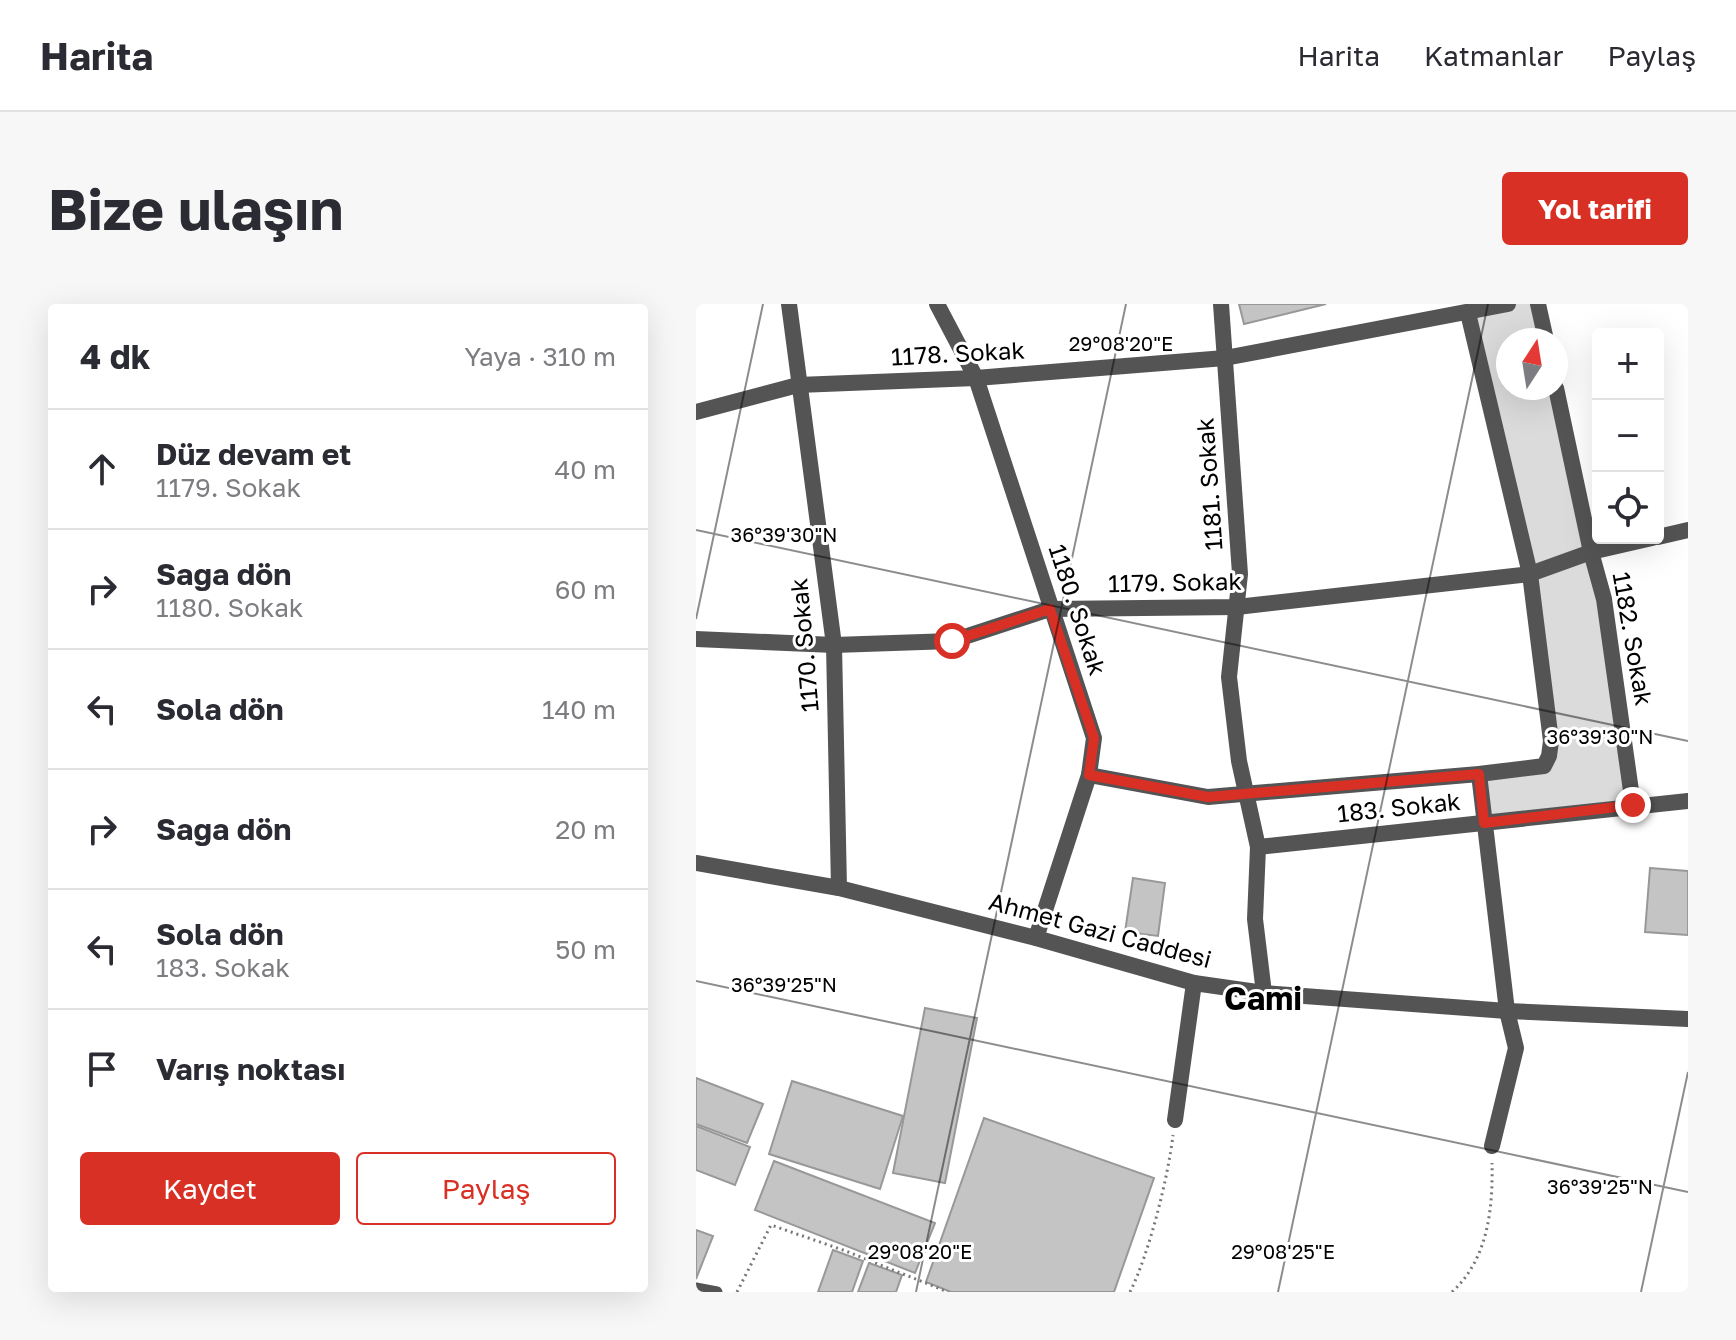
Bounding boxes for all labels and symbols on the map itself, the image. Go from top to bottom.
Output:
north arrow [1496,328,1568,400]
text: 29°08'20"E [1069,331,1173,355]
street label: 1178. Sokak [890,335,1026,370]
street label: 1181. Sokak [1189,417,1228,551]
text: 36°39'30"N [731,522,837,546]
street label: 1180. Sokak [1044,540,1113,679]
street label: 1179. Sokak [1108,566,1242,597]
street label: 1182. Sokak [1607,570,1659,708]
street label: 1170. Sokak [783,577,824,713]
route start [934,623,970,659]
text: 36°39'30"N [1547,724,1653,748]
street label: 183. Sokak [1336,786,1462,827]
route end [1615,787,1651,823]
street label: Ahmet Gazi Caddesi [986,886,1215,973]
text: 36°39'25"N [731,972,837,996]
district label: Cami [1224,979,1302,1017]
text: 36°39'25"N [1547,1174,1653,1198]
text: 29°08'20"E [868,1239,972,1263]
text: 29°08'25"E [1231,1239,1335,1263]

